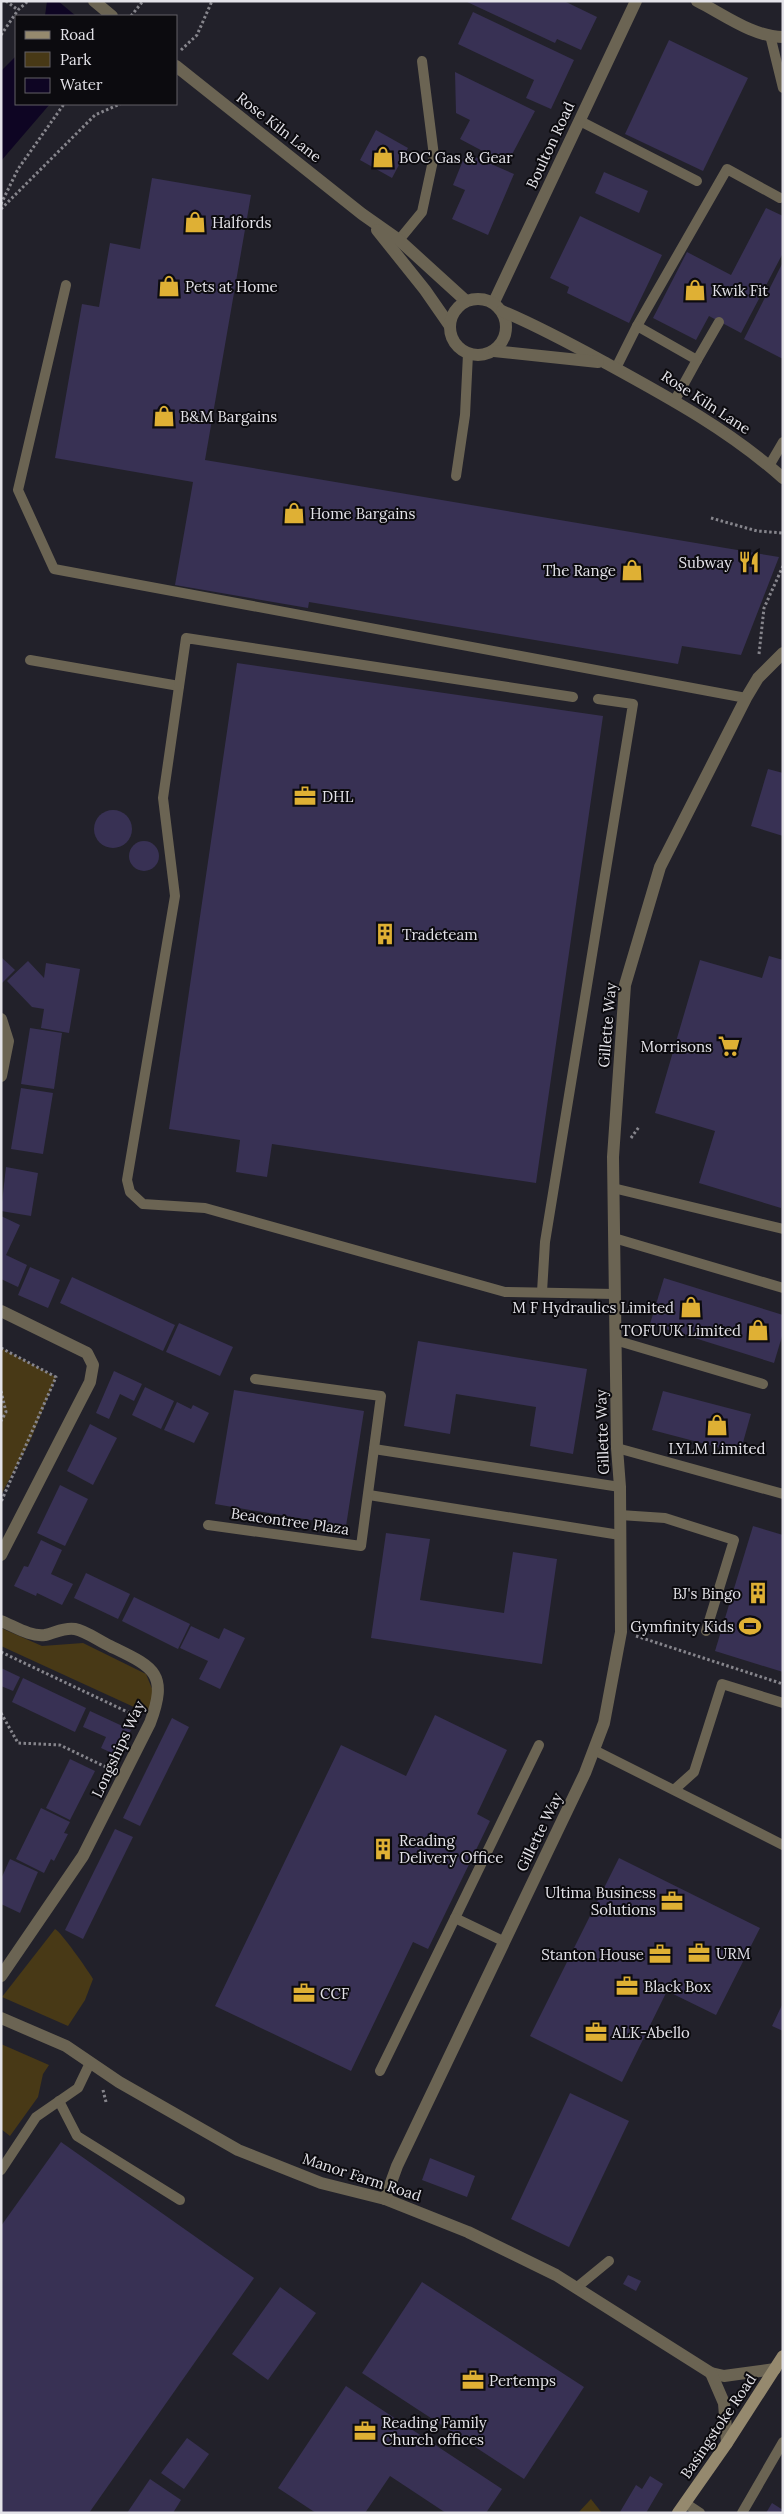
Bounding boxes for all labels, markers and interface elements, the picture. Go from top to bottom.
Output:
legend [15,15,178,105]
text: Road [60,25,95,44]
text: Park [60,50,91,69]
text: Water [60,75,103,94]
street label: Rose Kiln Lane [233,88,325,166]
street label: Boulton Road [522,99,578,191]
shop icon: BOC Gas & Gear [370,144,396,170]
place label: BOC Gas & Gear [399,148,513,167]
shop icon: Halfords [182,209,208,235]
place label: Halfords [212,213,272,232]
shop icon: Pets at Home [156,273,182,299]
place label: Pets at Home [185,277,278,296]
shop icon: Kwik Fit [682,277,708,303]
place label: Kwik Fit [712,281,768,300]
street label: Rose Kiln Lane [658,366,754,438]
shop icon: B&M Bargains [151,403,177,429]
place label: B&M Bargains [180,407,277,426]
shop icon: Home Bargains [281,500,307,526]
place label: Home Bargains [310,504,415,523]
restaurant icon: Subway [736,549,762,575]
place label: Subway [679,553,732,572]
shop icon: The Range [619,557,645,583]
place label: The Range [543,561,616,580]
office icon: DHL [292,783,318,809]
place label: DHL [322,787,354,806]
building icon: Tradeteam [372,921,398,947]
place label: Tradeteam [402,925,478,944]
street label: Gillette Way [594,982,620,1068]
supermarket icon: Morrisons [716,1033,742,1059]
place label: Morrisons [641,1037,712,1056]
shop icon: M F Hydraulics Limited [678,1294,704,1320]
place label: M F Hydraulics Limited [512,1298,674,1317]
shop icon: TOFUUK Limited [745,1317,771,1343]
place label: TOFUUK Limited [621,1321,741,1340]
street label: Gillette Way [591,1389,613,1475]
shop icon: LYLM Limited [704,1412,730,1438]
place label: LYLM Limited [669,1439,766,1458]
street label: Beacontree Plaza [230,1503,351,1539]
building icon: BJ's Bingo [745,1580,771,1606]
place label: BJ's Bingo [673,1584,741,1603]
sports icon: Gymfinity Kids [737,1613,763,1639]
place label: Gymfinity Kids [630,1617,734,1636]
street label: Longships Way [87,1697,149,1800]
street label: Gillette Way [512,1789,566,1875]
place label: Reading Delivery Office [399,1831,503,1867]
building icon: Reading Delivery Office [370,1836,396,1862]
place label: Ultima Business Solutions [545,1883,656,1919]
office icon: Ultima Business Solutions [659,1888,685,1914]
office icon: URM [686,1940,712,1966]
office icon: Stanton House [647,1941,673,1967]
place label: URM [716,1944,751,1963]
place label: Stanton House [541,1945,644,1964]
office icon: Black Box [614,1973,640,1999]
place label: Black Box [644,1977,711,1996]
office icon: CCF [291,1980,317,2006]
place label: CCF [320,1984,349,2003]
office icon: ALK-Abello [583,2019,609,2045]
place label: ALK-Abello [611,2023,690,2042]
street label: Manor Farm Road [300,2149,424,2205]
office icon: Pertemps [460,2367,486,2393]
street label: Basingstoke Road [676,2370,760,2482]
place label: Pertemps [489,2371,556,2390]
place label: Reading Family Church offices [382,2413,487,2449]
office icon: Reading Family Church offices [352,2418,378,2444]

